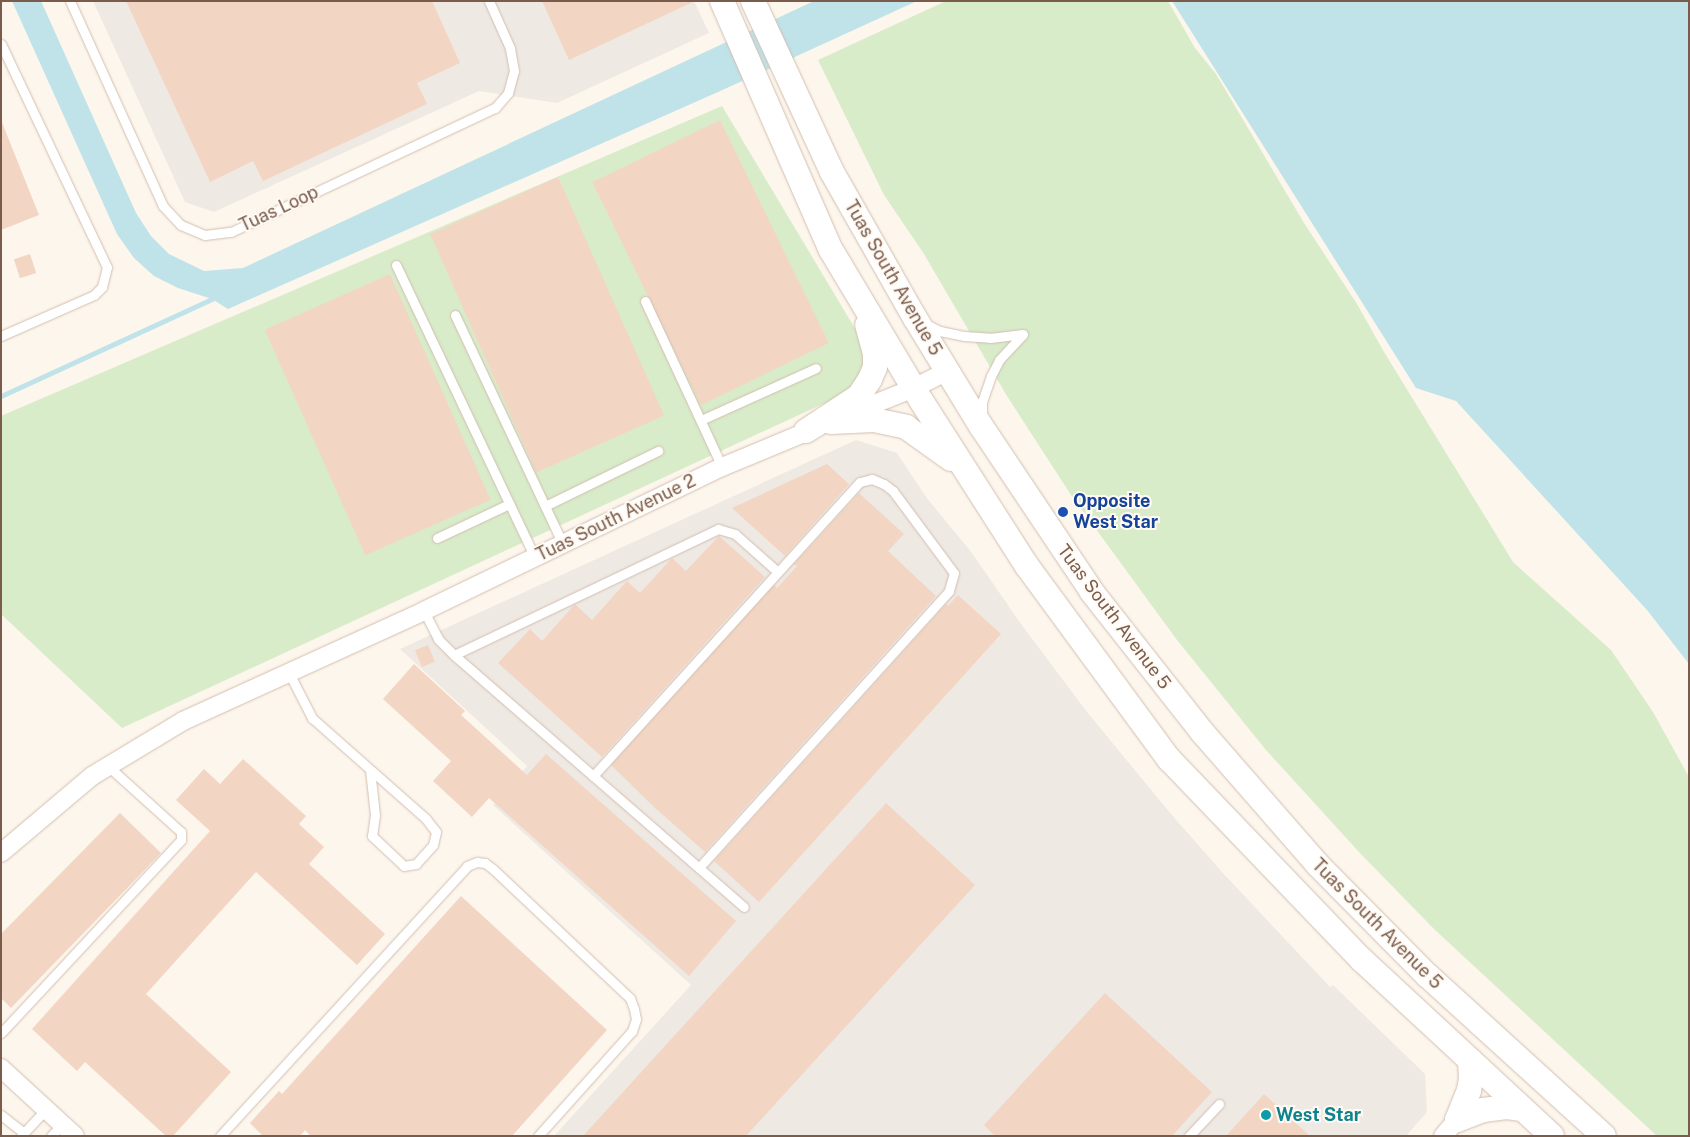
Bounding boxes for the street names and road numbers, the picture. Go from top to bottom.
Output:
street label: Tuas Loop [236,181,322,237]
street label: Tuas South Avenue 5 [840,197,946,359]
street label: Tuas South Avenue 2 [533,470,699,566]
street label: Tuas South Avenue 5 [1053,540,1175,694]
street label: Tuas South Avenue 5 [1307,854,1447,994]

